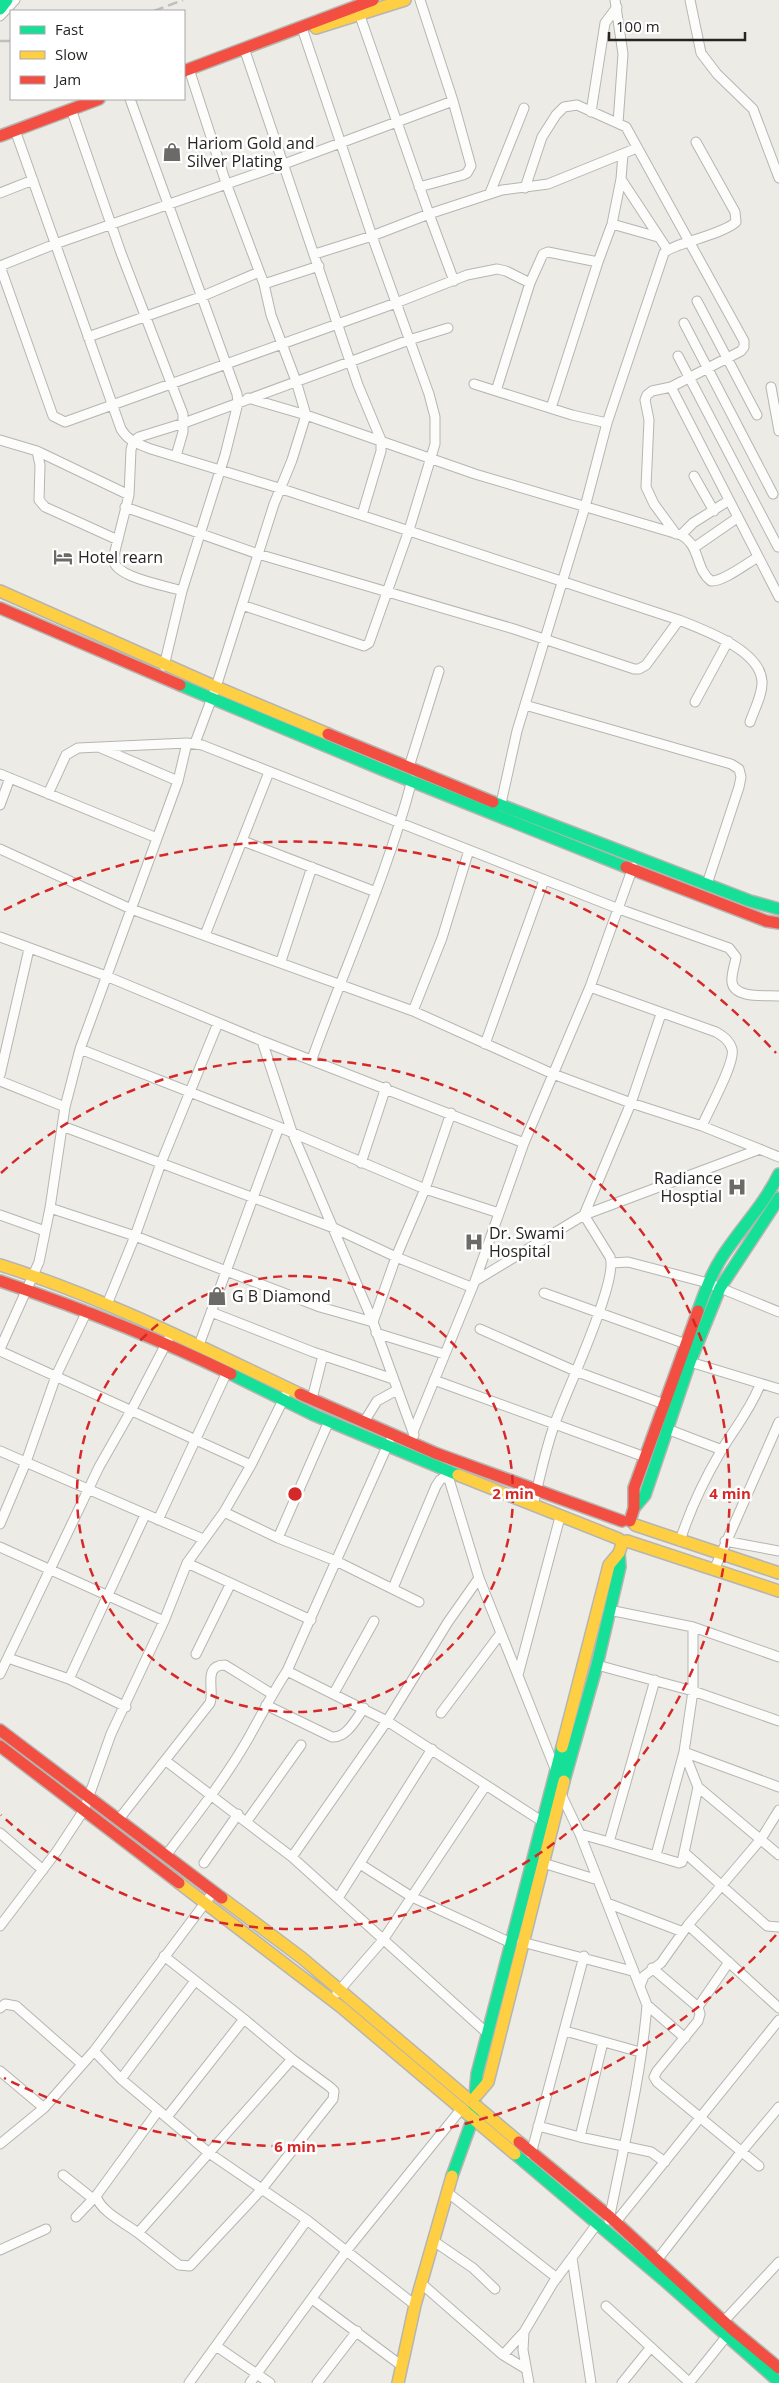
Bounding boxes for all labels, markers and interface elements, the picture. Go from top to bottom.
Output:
legend [10,10,185,100]
scale bar [609,10,745,42]
text: 100 m [616,16,660,36]
text: Fast [55,19,84,39]
text: Slow [55,44,88,64]
text: Jam [53,69,81,89]
place label: Hariom Gold and Silver Plating [187,132,315,172]
shop icon: Hariom Gold and Silver Plating [161,141,183,163]
hotel icon: Hotel rearn [52,546,74,568]
place label: Hotel rearn [78,546,163,568]
place label: Radiance Hosptial [654,1167,722,1207]
hospital icon: Radiance Hosptial [726,1176,748,1198]
place label: Dr. Swami Hospital [489,1222,564,1262]
hospital icon: Dr. Swami Hospital [463,1231,485,1253]
shop icon: G B Diamond [206,1285,228,1307]
place label: G B Diamond [232,1285,331,1307]
text: 2 min [492,1483,534,1503]
text: 4 min [709,1483,751,1503]
centre of rings [286,1485,304,1503]
text: 6 min [274,2136,316,2156]

